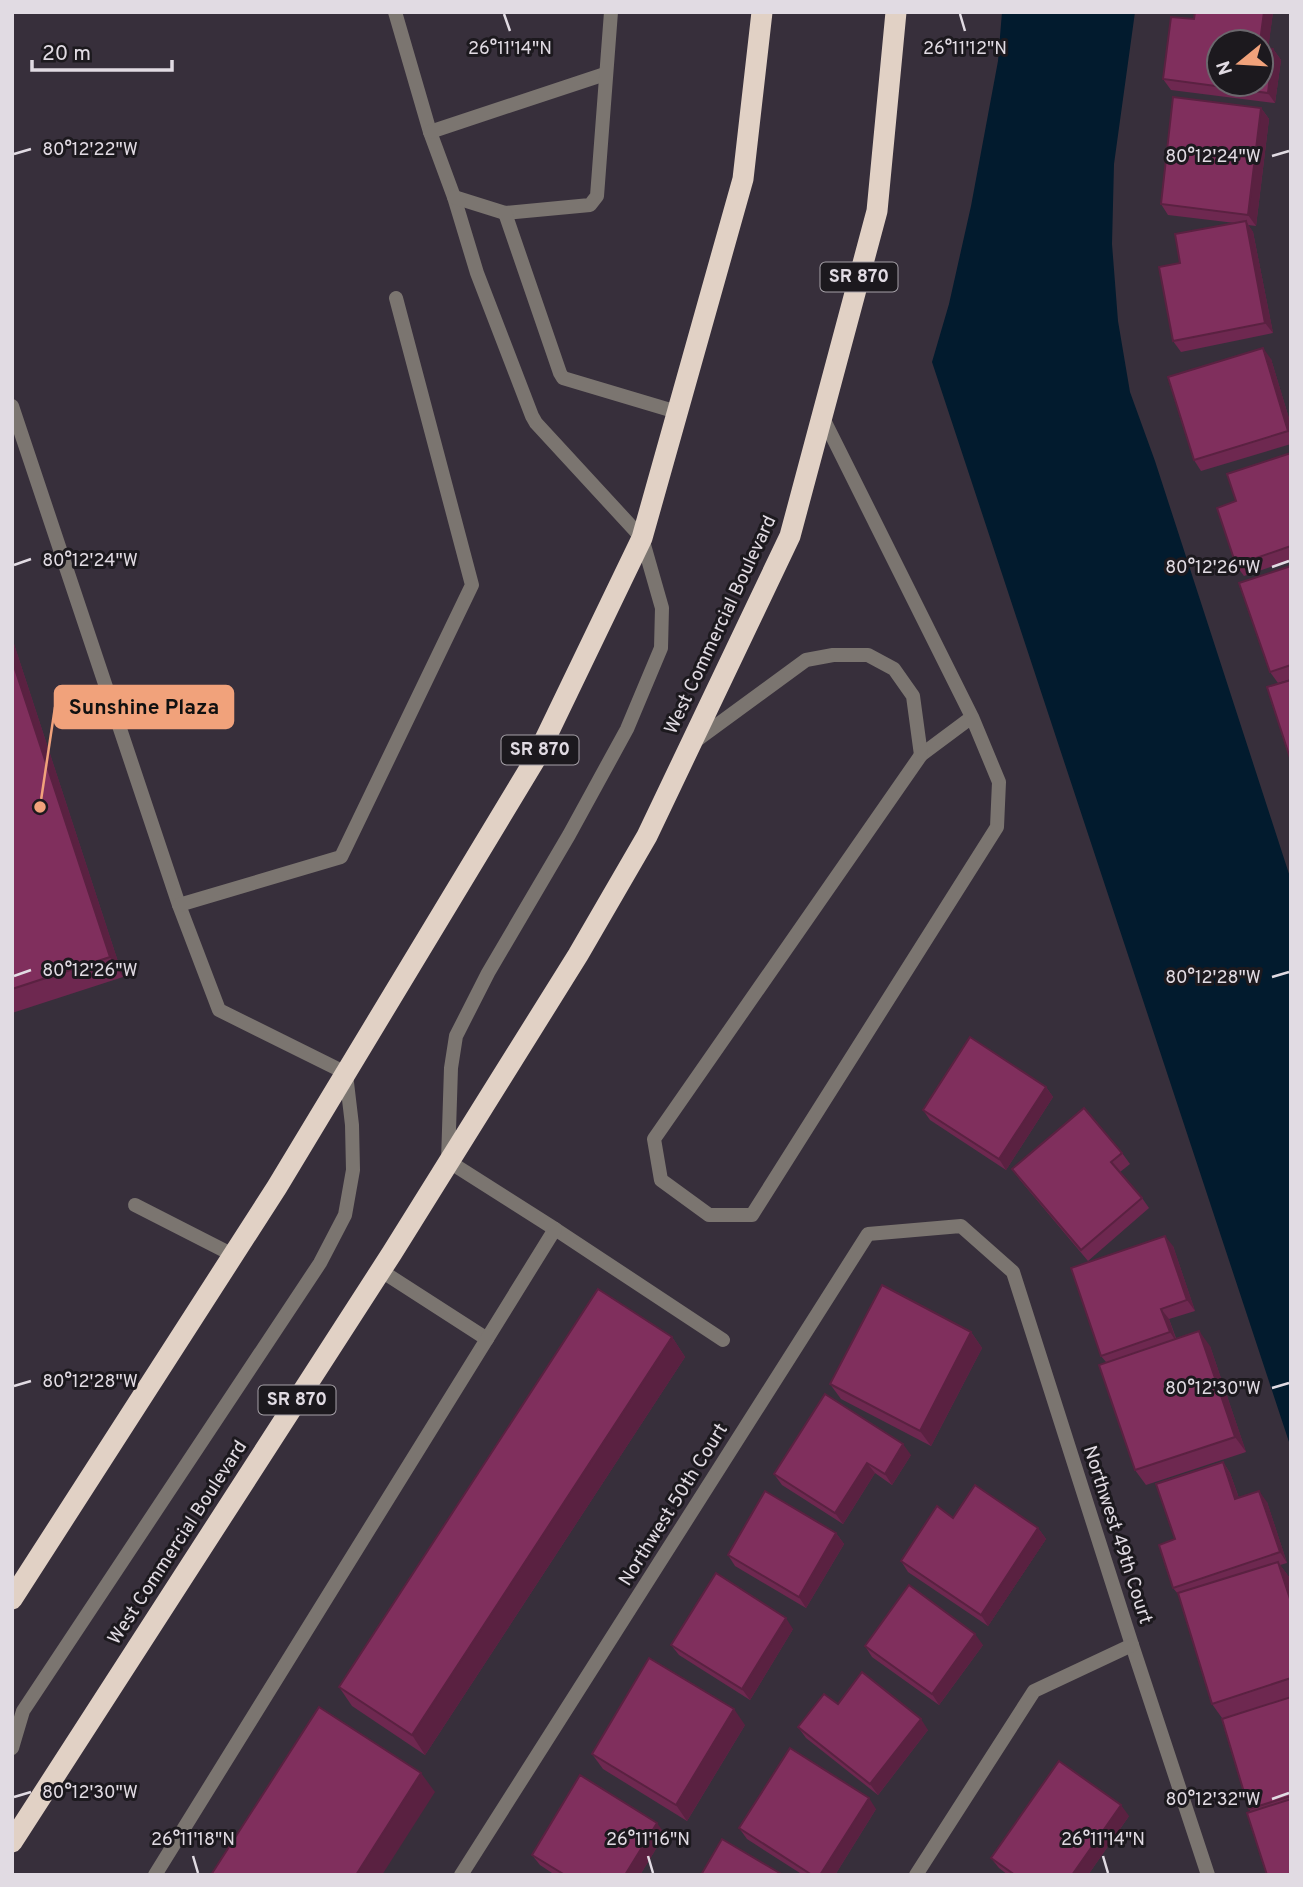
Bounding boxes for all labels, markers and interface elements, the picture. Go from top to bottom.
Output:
scale bar [32,28,172,72]
north arrow [1205,28,1275,98]
text: 26°11'14"N [468,38,552,61]
text: 26°11'12"N [923,38,1007,61]
text: 20 m [42,41,91,68]
text: N [1212,57,1239,78]
text: 80°12'22"W [42,139,138,162]
text: 80°12'24"W [1165,146,1261,169]
road number: SR 870 [820,262,898,292]
street label: West Commercial Boulevard [660,512,782,738]
text: 80°12'24"W [42,550,138,573]
text: 80°12'26"W [1165,557,1261,580]
callout: Sunshine Plaza [55,686,233,728]
text: Sunshine Plaza [69,695,219,722]
road number: SR 870 [502,736,578,764]
text: 80°12'26"W [42,960,138,983]
text: 80°12'28"W [1165,967,1261,990]
text: 80°12'28"W [42,1371,138,1394]
text: 80°12'30"W [1165,1378,1261,1401]
road number: SR 870 [258,1386,336,1414]
street label: Northwest 50th Court [614,1419,734,1591]
street label: West Commercial Boulevard [103,1436,253,1650]
street label: Northwest 49th Court [1077,1443,1157,1627]
text: 80°12'30"W [42,1782,138,1805]
text: 80°12'32"W [1165,1789,1261,1812]
text: 26°11'18"N [151,1829,235,1852]
text: 26°11'16"N [606,1829,690,1852]
text: 26°11'14"N [1061,1829,1145,1852]

